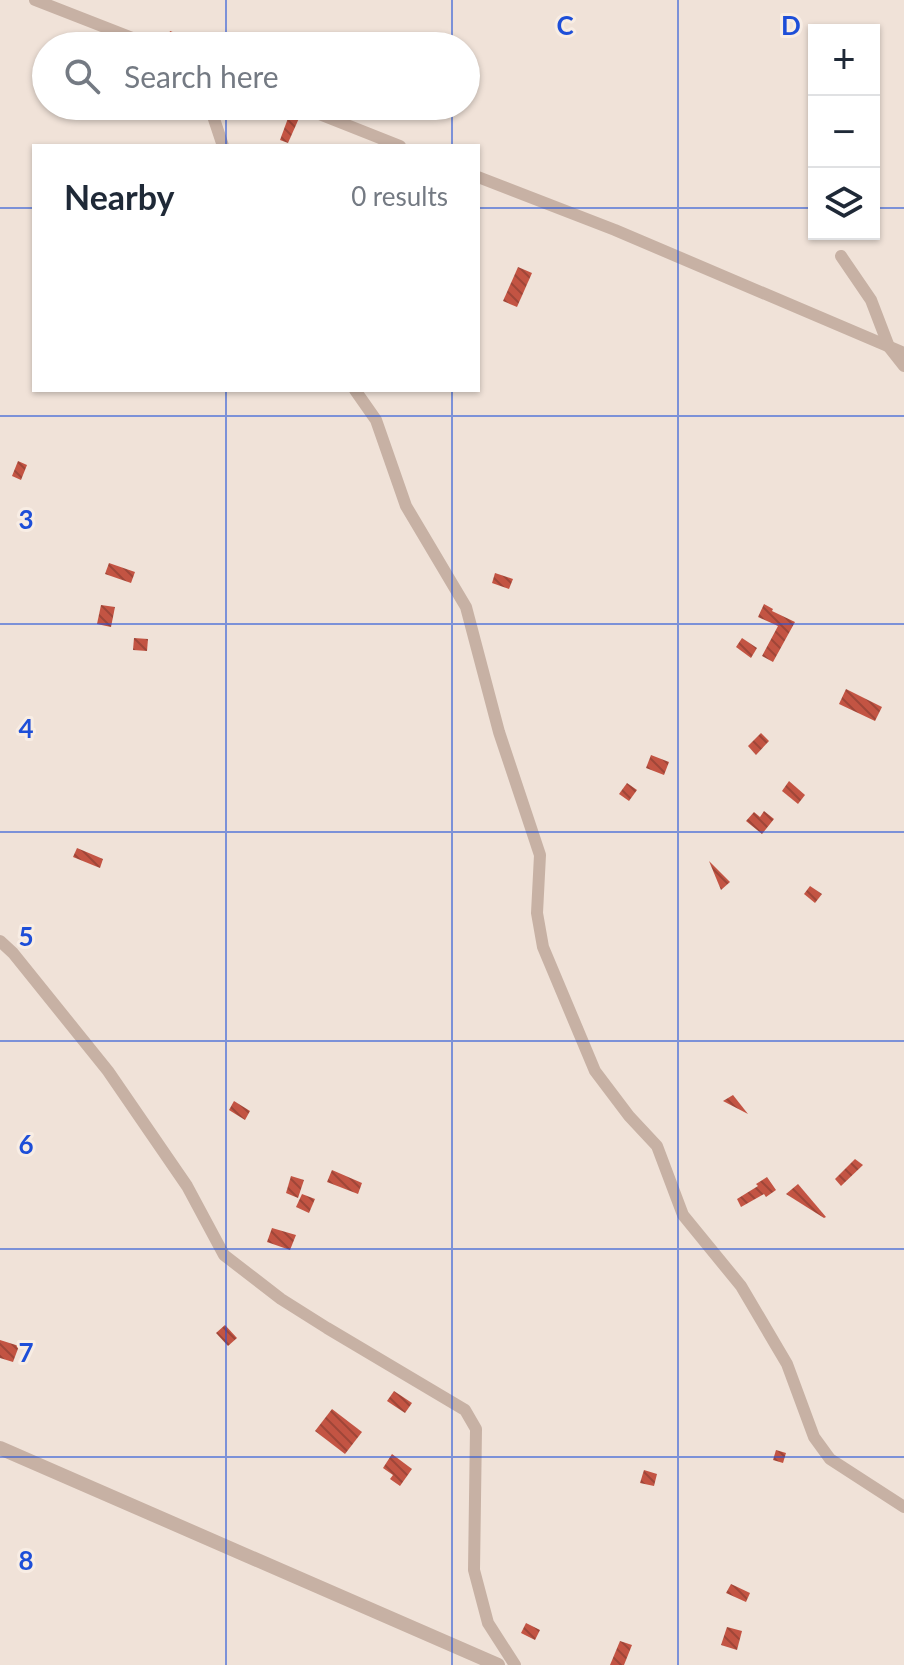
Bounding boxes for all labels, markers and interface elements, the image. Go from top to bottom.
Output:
text: C [556,9,574,41]
text: D [781,9,801,41]
map controls [808,24,880,240]
button: + [808,24,880,96]
search box [32,32,480,120]
icon: search [60,54,104,98]
text: Search here [124,58,279,94]
button: − [808,96,880,168]
button: layers [808,168,880,240]
text: Nearby [64,176,175,217]
text: 0 results [351,180,448,212]
text: 3 [18,503,34,535]
text: 4 [18,712,34,744]
text: 5 [18,920,34,952]
text: 6 [18,1128,34,1160]
text: 7 [18,1336,34,1368]
text: 8 [18,1544,34,1576]

